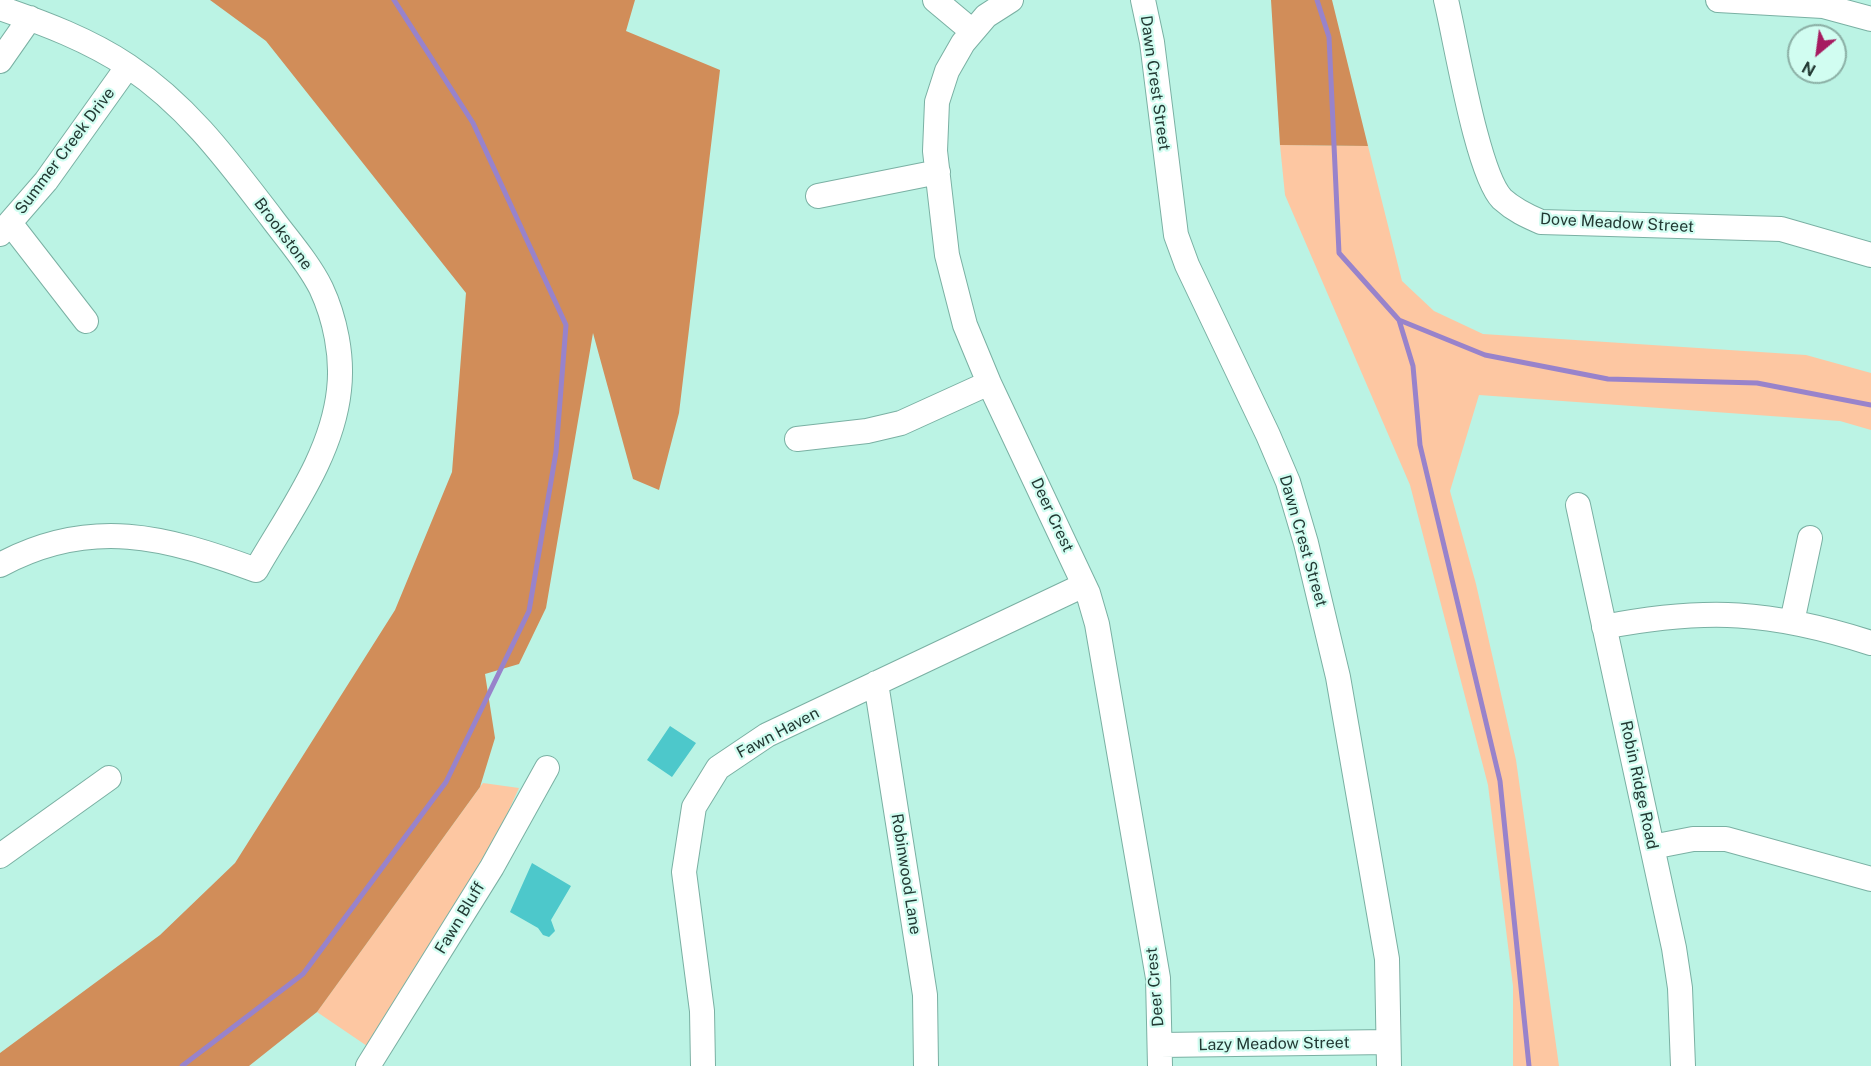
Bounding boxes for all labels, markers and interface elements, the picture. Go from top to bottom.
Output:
street label: Dawn Crest Street [1136,14,1174,152]
north arrow [1787,24,1847,84]
text: N [1799,57,1819,80]
street label: Summer Creek Drive [11,84,119,218]
street label: Brookstone [250,194,316,274]
street label: Dove Meadow Street [1539,209,1695,237]
street label: Dawn Crest Street [1275,473,1331,609]
street label: Deer Crest [1026,475,1078,555]
street label: Fawn Haven [734,703,822,763]
street label: Robin Ridge Road [1616,719,1662,851]
street label: Robinwood Lane [887,812,925,936]
street label: Fawn Bluff [431,879,489,957]
street label: Deer Crest [1142,946,1168,1028]
street label: Lazy Meadow Street [1198,1033,1350,1055]

